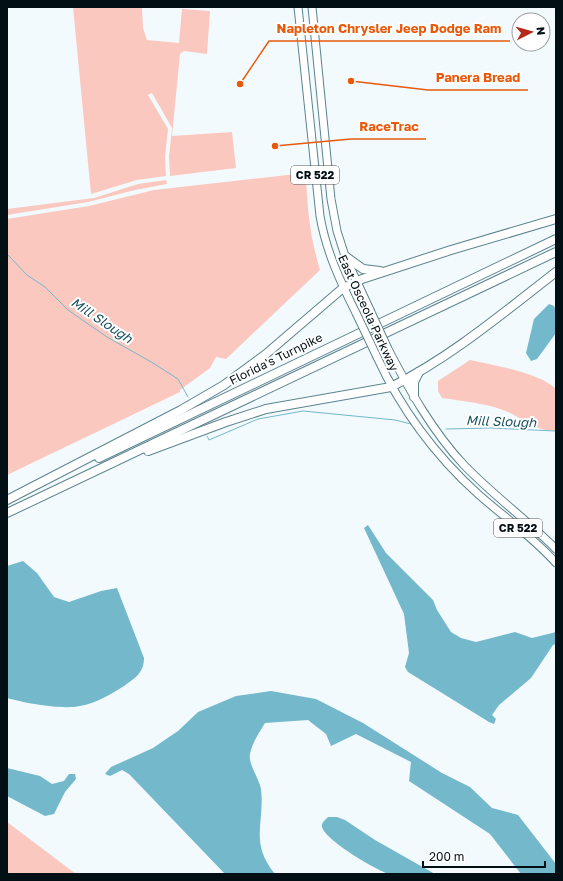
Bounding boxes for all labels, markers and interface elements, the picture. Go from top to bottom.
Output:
north arrow [511,12,551,52]
callout: Napleton Chrysler Jeep Dodge Ram [269,16,510,41]
text: Napleton Chrysler Jeep Dodge Ram [277,20,501,36]
text: N [535,26,548,36]
callout: Panera Bread [428,65,528,90]
text: Panera Bread [436,69,520,85]
callout: RaceTrac [351,114,426,139]
text: RaceTrac [359,118,419,134]
road number: CR 522 [291,166,339,184]
street label: East Osceola Parkway [335,252,402,374]
water label: Mill Slough [68,294,136,347]
street label: Florida's Turnpike [227,329,325,388]
water label: Mill Slough [466,412,537,430]
road number: CR 522 [494,519,542,537]
scale bar [423,843,545,869]
text: 200 m [429,849,464,864]

